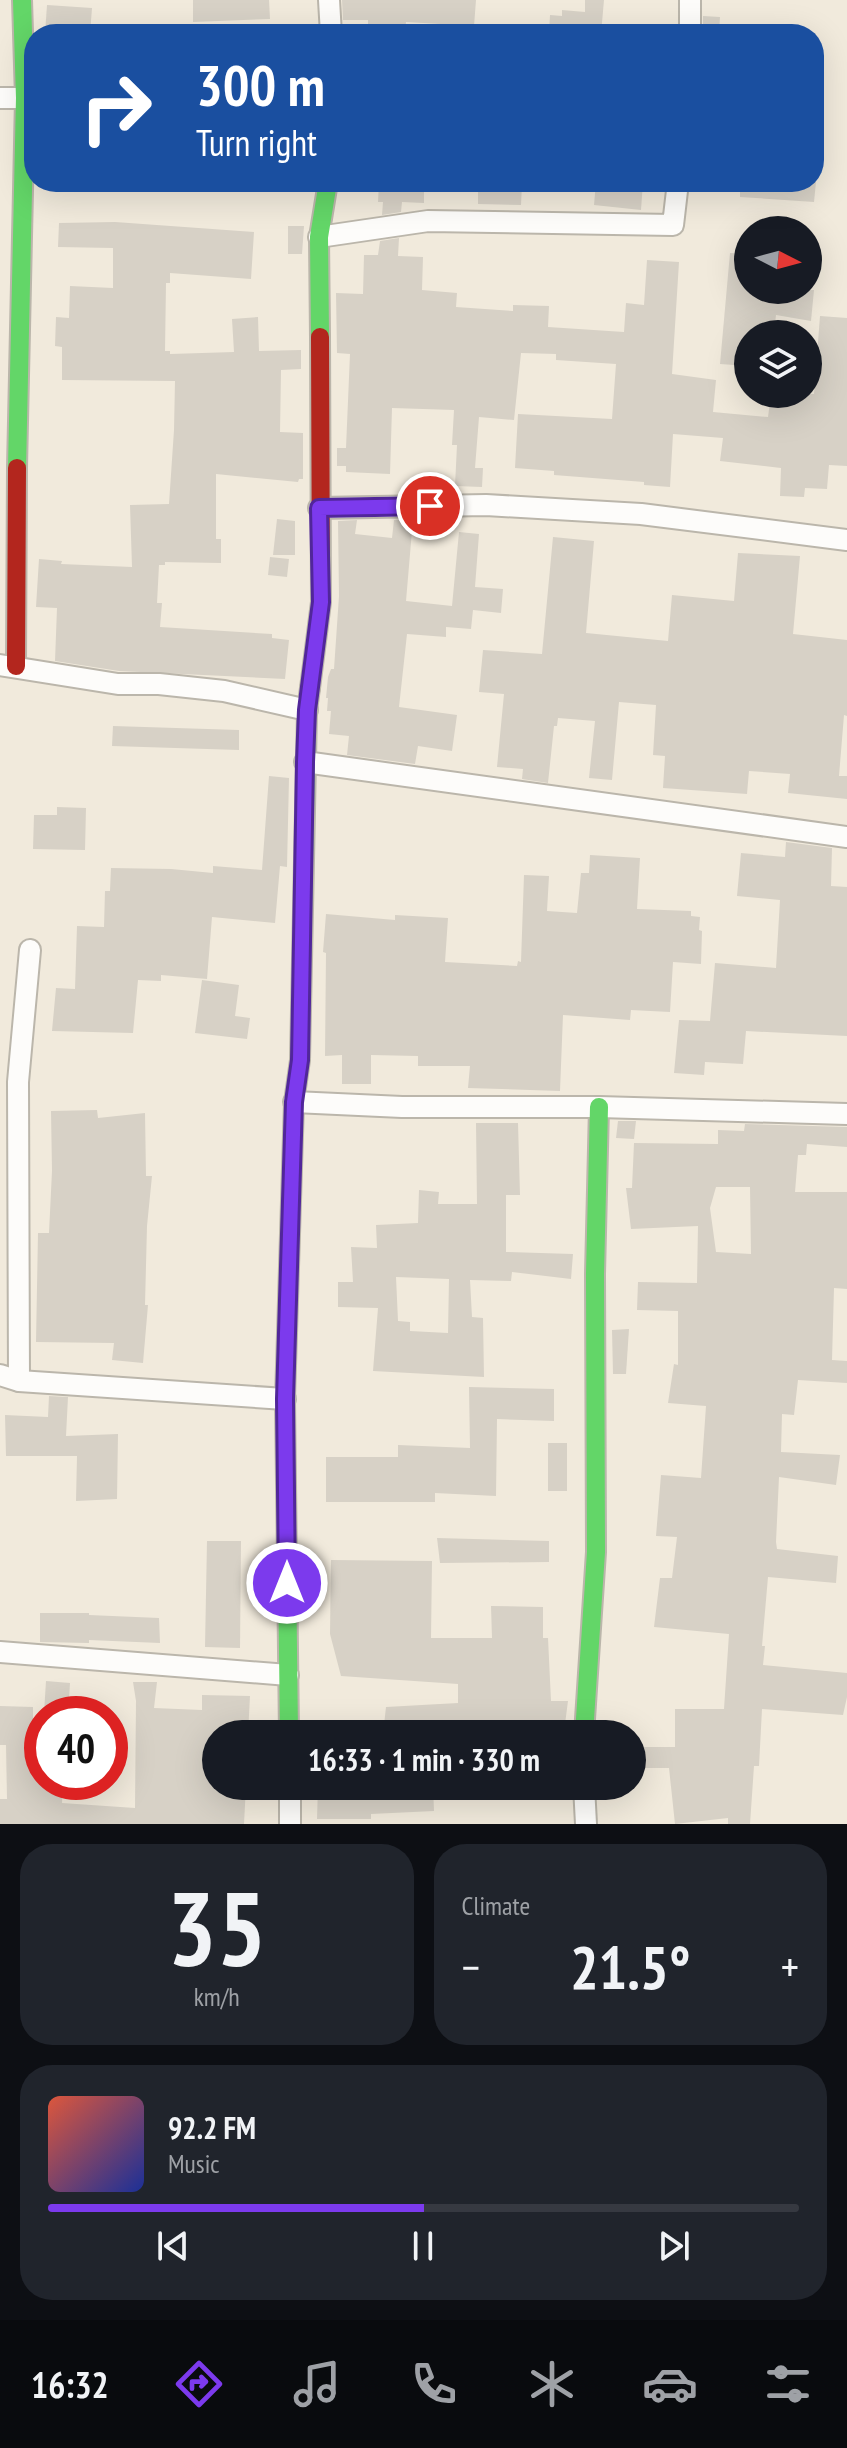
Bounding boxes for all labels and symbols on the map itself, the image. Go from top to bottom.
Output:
north arrow [734,216,822,304]
pin [396,472,464,540]
position arrow [245,1541,329,1625]
speed limit sign: 40 [24,1696,128,1800]

